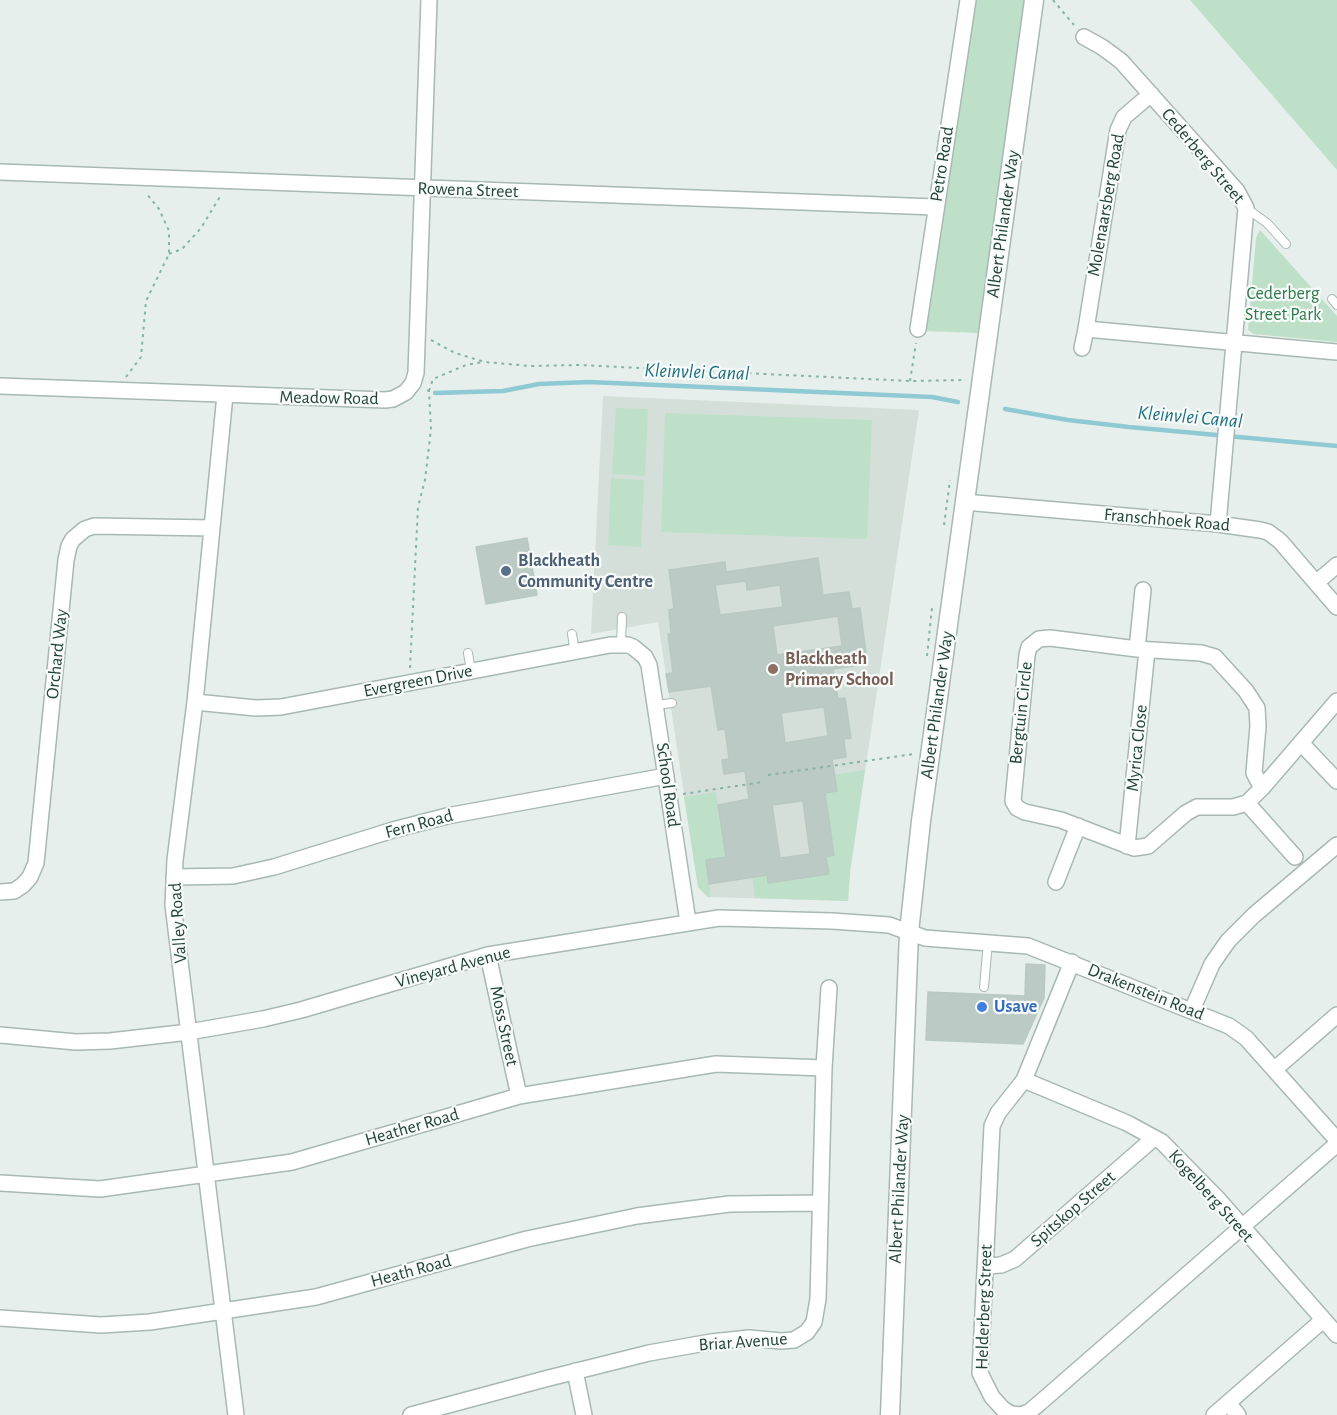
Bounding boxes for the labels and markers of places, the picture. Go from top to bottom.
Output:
place label: Blackheath Community Centre [518,550,653,592]
marker: Blackheath Community Centre [499,564,513,578]
place label: Blackheath Primary School [785,648,894,690]
marker: Blackheath Primary School [766,662,780,676]
place label: Usave [994,996,1037,1018]
marker: Usave [975,1000,989,1014]

